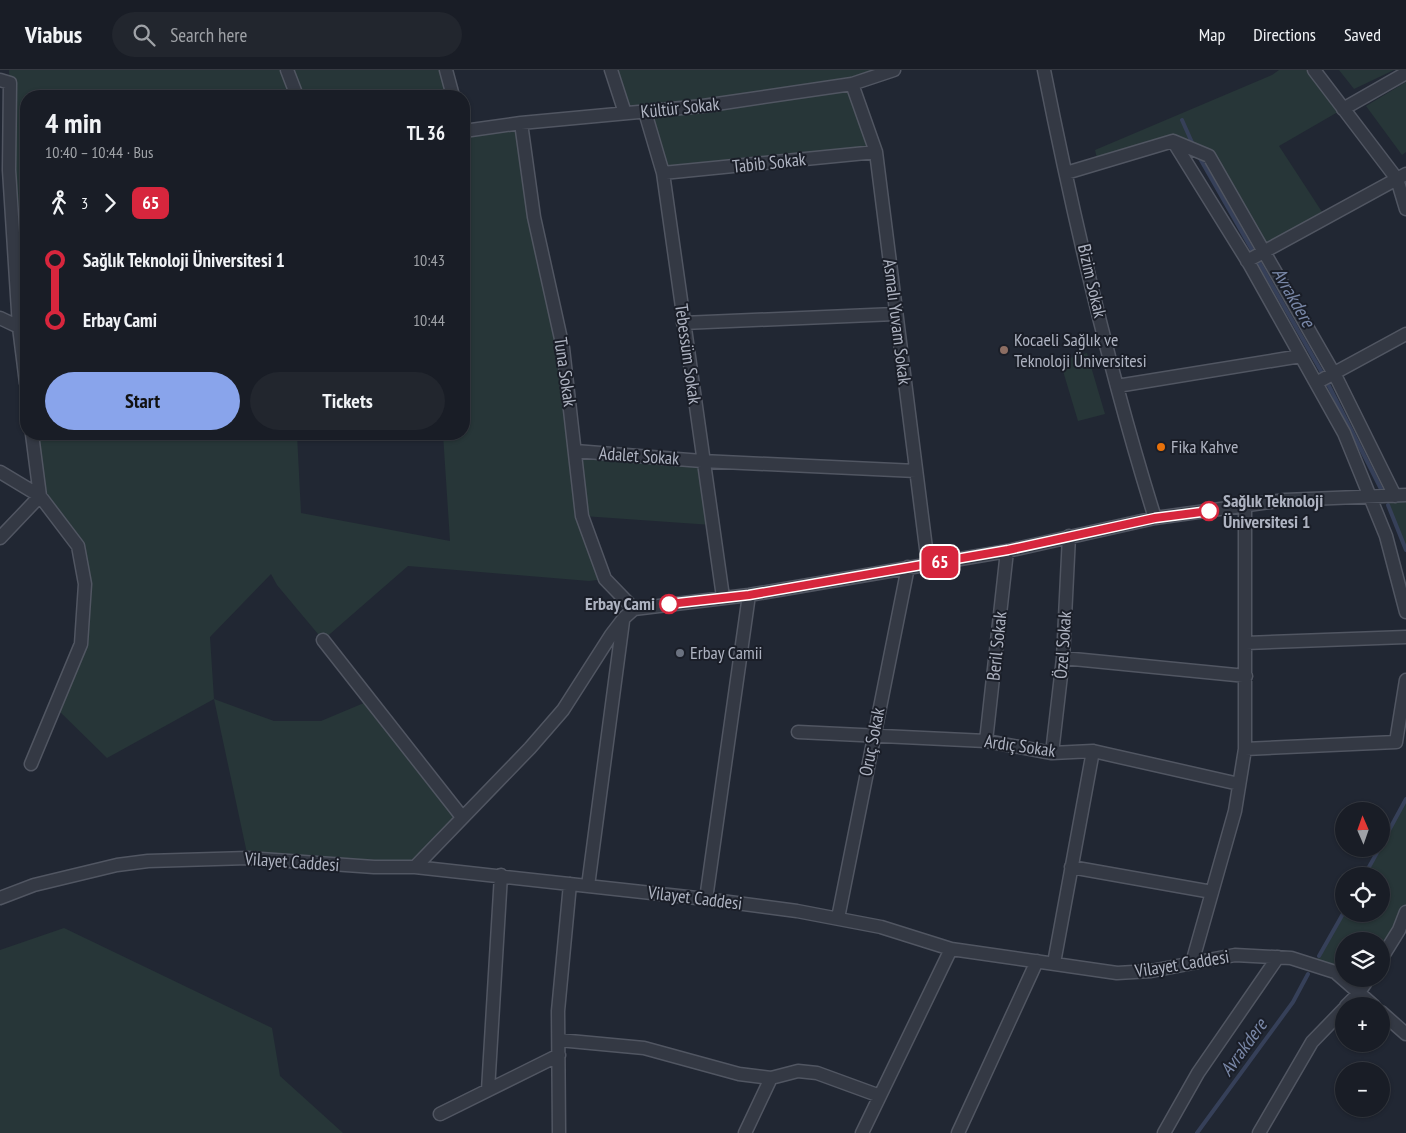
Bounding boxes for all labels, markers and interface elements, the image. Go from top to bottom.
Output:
search box [112,12,462,57]
text: Viabus [25,19,82,50]
icon: search [130,21,158,49]
text: Search here [170,23,247,47]
text: Map [1199,23,1225,46]
text: Directions [1253,23,1316,46]
text: Saved [1344,23,1381,46]
street label: Kültür Sokak [639,92,720,123]
text: 4 min [45,104,102,141]
text: TL 36 [407,121,445,145]
text: 10:40 – 10:44 · Bus [45,142,153,162]
street label: Tabib Sokak [731,147,807,178]
icon: walk [45,189,73,217]
icon: forward [96,189,124,217]
text: 65 [142,191,159,214]
text: 3 [81,193,88,213]
street label: Bizim Sokak [1073,242,1112,320]
text: Sağlık Teknoloji Üniversitesi 1 [83,248,285,272]
text: 10:43 [413,250,445,270]
street label: Asmalı Yuvam Sokak [878,258,917,386]
water label: Avrakdere [1267,263,1321,332]
street label: Tebessüm Sokak [670,302,707,406]
text: Erbay Cami [83,308,157,332]
text: 10:44 [413,310,445,330]
place label: Kocaeli Sağlık ve Teknoloji Üniversitesi [1014,328,1147,372]
street label: Tuna Sokak [549,336,582,408]
marker: Kocaeli Sağlık ve Teknoloji Üniversitesi [998,344,1010,356]
button: Start [45,372,240,430]
button: Tickets [250,372,445,430]
place label: Fika Kahve [1171,435,1238,458]
street label: Adalet Sokak [598,441,680,470]
marker: Fika Kahve [1155,441,1167,453]
place label: Sağlık Teknoloji Üniversitesi 1 [1223,489,1323,533]
marker: Sağlık Teknoloji Üniversitesi 1 [1199,501,1219,521]
line badge: 65 [918,546,962,578]
text: 65 [931,550,949,573]
place label: Erbay Cami [585,592,655,615]
marker: Erbay Cami [659,594,679,614]
street label: Beril Sokak [981,610,1012,682]
street label: Özel Sokak [1049,610,1076,680]
place label: Erbay Camii [690,641,762,664]
marker: Erbay Camii [674,647,686,659]
street label: Oruç Sokak [854,706,889,778]
street label: Ardıç Sokak [983,729,1057,762]
north arrow [1335,802,1390,858]
map controls [1335,802,1390,1117]
street label: Vilayet Caddesi [243,847,340,876]
button: locate [1335,867,1390,922]
street label: Vilayet Caddesi [646,880,744,915]
button: layers [1335,932,1390,987]
street label: Vilayet Caddesi [1132,945,1231,982]
button: + [1335,997,1390,1052]
water label: Avrakdere [1214,1013,1273,1080]
button: − [1335,1062,1390,1117]

